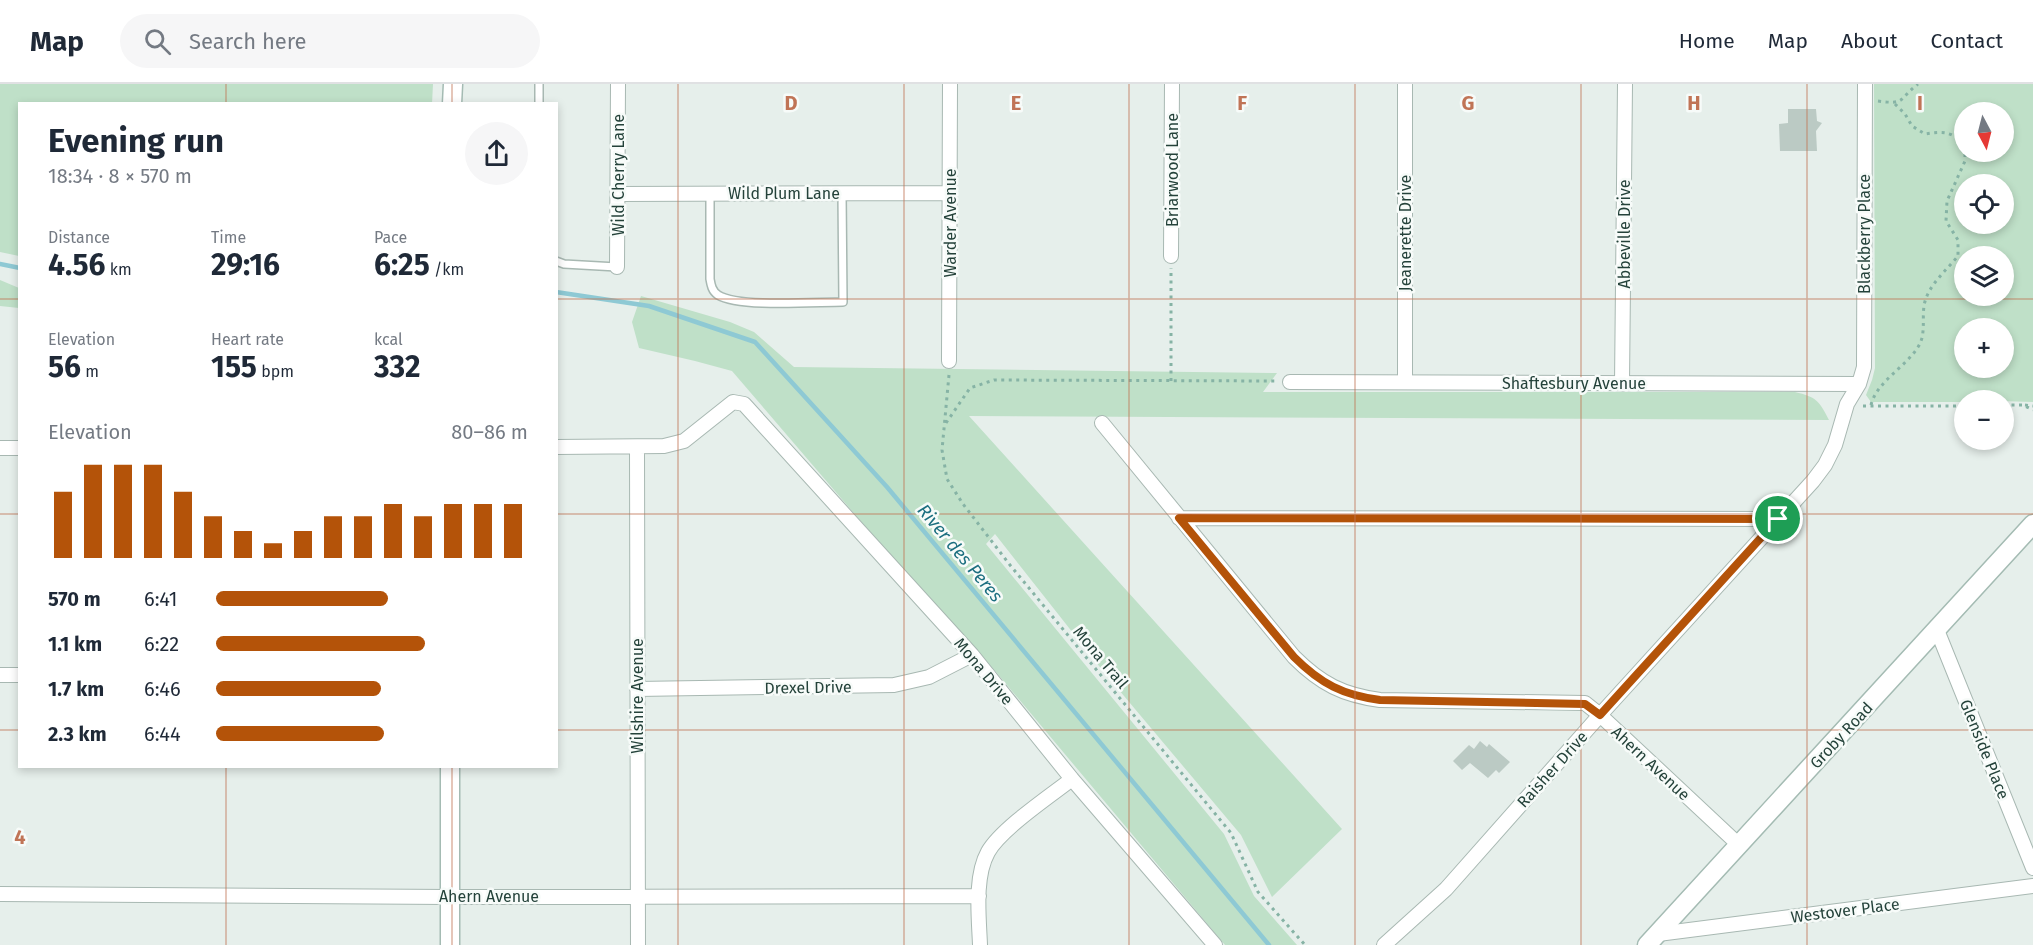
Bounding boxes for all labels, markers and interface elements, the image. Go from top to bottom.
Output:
search box [120,14,540,68]
text: Map [30,25,84,58]
icon: search [141,25,174,58]
text: Search here [189,28,307,55]
text: Home [1679,28,1735,54]
text: Map [1768,28,1808,54]
text: About [1841,28,1898,54]
text: Contact [1931,28,2003,54]
text: D [784,91,798,115]
text: E [1011,91,1021,115]
text: F [1237,91,1247,115]
text: G [1462,91,1474,115]
text: H [1687,91,1701,115]
text: I [1917,91,1923,115]
north arrow [1954,102,2014,162]
map controls [1954,102,2014,450]
street label: Briarwood Lane [1163,113,1182,227]
street label: Wild Cherry Lane [609,114,628,236]
text: Evening run [48,121,224,161]
button: share [465,122,528,185]
text: 18:34 · 8 × 570 m [48,164,192,188]
street label: Warder Avenue [941,169,960,277]
street label: Blackberry Place [1855,174,1874,294]
button: locate [1954,174,2014,234]
street label: Jeanerette Drive [1396,175,1415,291]
street label: Abbeville Drive [1615,180,1634,289]
street label: Wild Plum Lane [728,184,840,203]
text: Distance [48,228,110,247]
text: Time [211,228,246,247]
text: Pace [374,228,407,247]
button: layers [1954,246,2014,306]
text: 4.56 [48,247,105,283]
text: 29:16 [211,247,280,283]
text: 6:25 [374,247,430,283]
text: km [105,260,132,279]
text: /km [430,260,464,279]
button: + [1954,318,2014,378]
text: Elevation [48,330,115,349]
text: Heart rate [211,330,284,349]
text: kcal [374,330,403,349]
text: 56 [48,349,81,385]
text: 155 [211,349,257,385]
text: 332 [374,349,420,385]
text: m [81,362,99,381]
text: bpm [257,362,294,381]
street label: Shaftesbury Avenue [1502,374,1646,393]
button: − [1954,390,2014,450]
text: Elevation [48,420,132,444]
text: 80–86 m [451,420,528,444]
pin [1752,493,1803,544]
water label: River des Peres [913,500,1007,606]
icon: arrive [1761,502,1794,535]
text: 570 m [48,587,101,611]
text: 6:41 [144,587,178,611]
street label: Mona Trail [1069,622,1132,693]
text: 1.1 km [48,632,102,656]
text: 6:22 [144,632,179,656]
street label: Mona Drive [950,634,1017,709]
street label: Wilshire Avenue [628,638,647,754]
text: 1.7 km [48,677,104,701]
text: 6:46 [144,677,181,701]
street label: Drexel Drive [764,677,852,698]
street label: Glenside Place [1956,697,2013,802]
street label: Groby Road [1806,698,1877,772]
text: 2.3 km [48,722,107,746]
text: 6:44 [144,722,181,746]
street label: Ahern Avenue [1608,722,1694,804]
street label: Raisher Drive [1513,727,1592,811]
text: 4 [14,825,26,849]
street label: Ahern Avenue [439,887,539,906]
street label: Westover Place [1790,894,1901,927]

